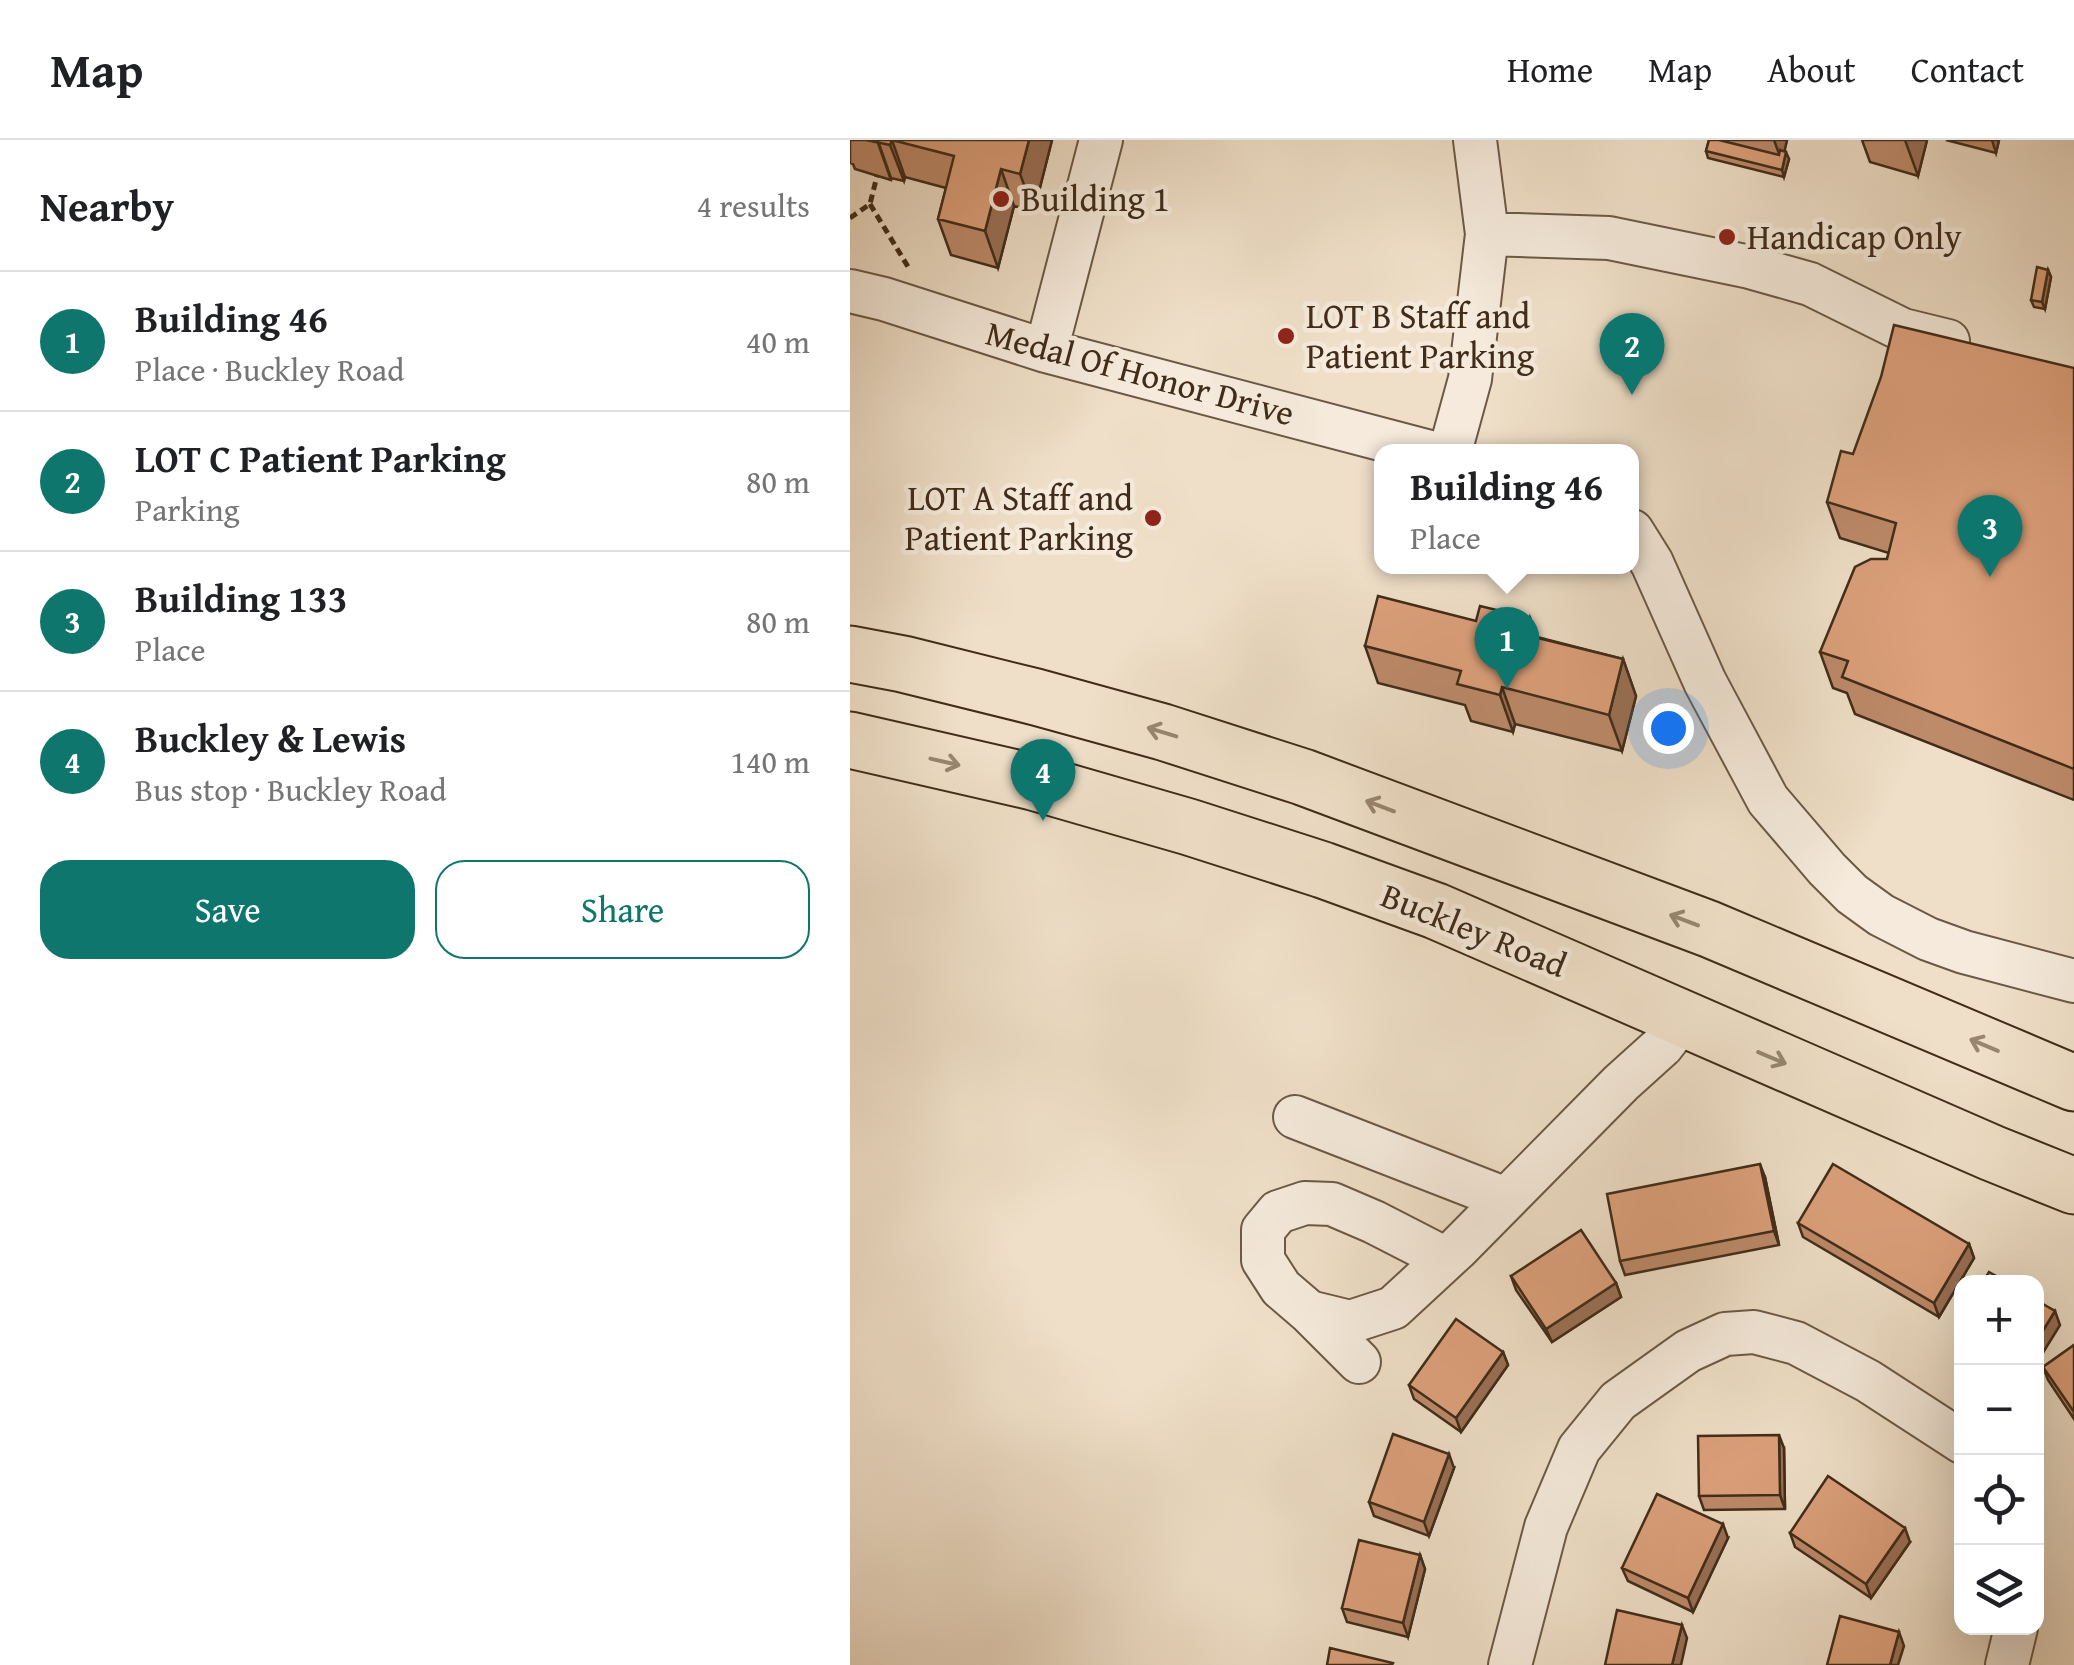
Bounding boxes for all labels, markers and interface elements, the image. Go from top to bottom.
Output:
text: Map [50,34,143,105]
text: Home [1507,44,1593,95]
text: Map [1648,44,1712,95]
text: About [1767,44,1856,95]
text: Contact [1911,44,2024,95]
place label: Building 1 [1021,173,1170,224]
text: Nearby [40,175,174,236]
text: 4 results [697,182,810,229]
marker: Building 1 [990,188,1012,210]
place label: Handicap Only [1747,211,1962,262]
marker: Handicap Only [1716,226,1738,248]
text: Building 46 [135,290,328,346]
place label: LOT B Staff and Patient Parking [1306,290,1535,381]
street label: Medal Of Honor Drive [980,307,1300,438]
pin: 2 [1600,312,1664,395]
text: 1 [64,318,81,365]
text: 40 m [746,318,810,365]
marker: LOT B Staff and Patient Parking [1275,325,1297,347]
text: Place · Buckley Road [135,346,404,393]
text: LOT C Patient Parking [135,430,506,486]
popup [1374,444,1639,574]
text: 2 [64,458,81,505]
text: 80 m [746,458,810,505]
text: Building 46 [1410,458,1603,514]
place label: LOT A Staff and Patient Parking [905,472,1134,563]
text: Parking [135,486,240,533]
pin: 3 [1958,494,2022,577]
marker: LOT A Staff and Patient Parking [1142,507,1164,529]
text: Place [1410,514,1481,561]
text: Building 133 [135,570,347,626]
text: 3 [64,598,81,645]
text: 80 m [746,598,810,645]
pin: 1 [1474,606,1540,689]
text: Place [135,626,206,673]
your location [1643,703,1694,754]
text: Buckley & Lewis [135,710,406,766]
one-way arrow [1147,722,1178,740]
text: 4 [64,738,81,785]
text: 140 m [731,738,810,785]
pin: 4 [1010,738,1076,821]
one-way arrow [929,753,960,772]
text: Bus stop · Buckley Road [135,766,447,813]
one-way arrow [1365,795,1396,813]
button: Save [40,860,415,959]
button: Share [435,860,810,959]
street label: Buckley Road [1374,869,1575,990]
one-way arrow [1670,910,1701,928]
one-way arrow [1969,1035,2000,1053]
one-way arrow [1756,1050,1787,1068]
map controls [1954,1275,2044,1635]
button: + [1954,1275,2044,1365]
button: − [1954,1365,2044,1455]
button: locate [1954,1455,2044,1545]
button: layers [1954,1545,2044,1635]

